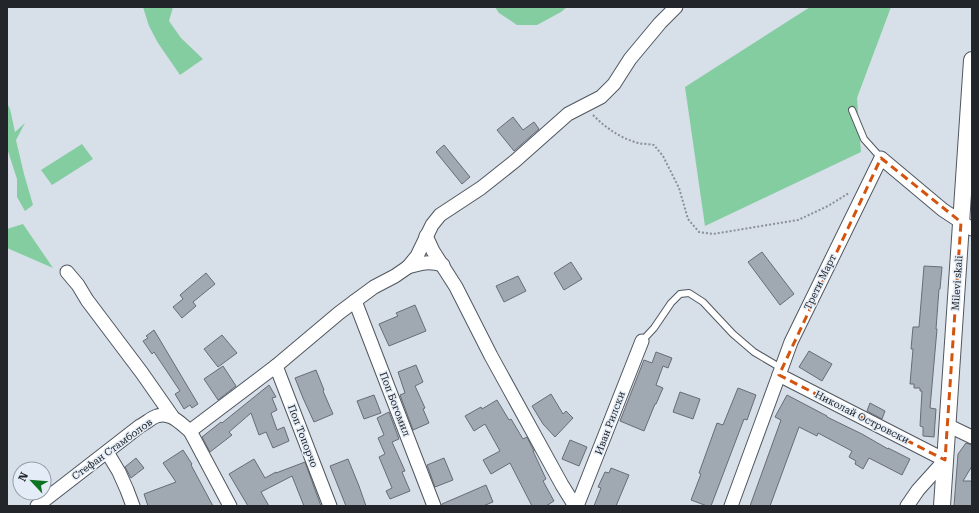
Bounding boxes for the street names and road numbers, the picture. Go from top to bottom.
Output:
street label: Трети Март [802,252,838,312]
street label: Milevi skali [950,255,964,311]
street label: Поп Богомил [378,370,412,438]
street label: Николай Островски [813,388,911,446]
street label: Иван Рилски [593,390,627,456]
street label: Поп Топорчо [286,403,320,469]
street label: Стефан Стамболов [70,416,155,482]

